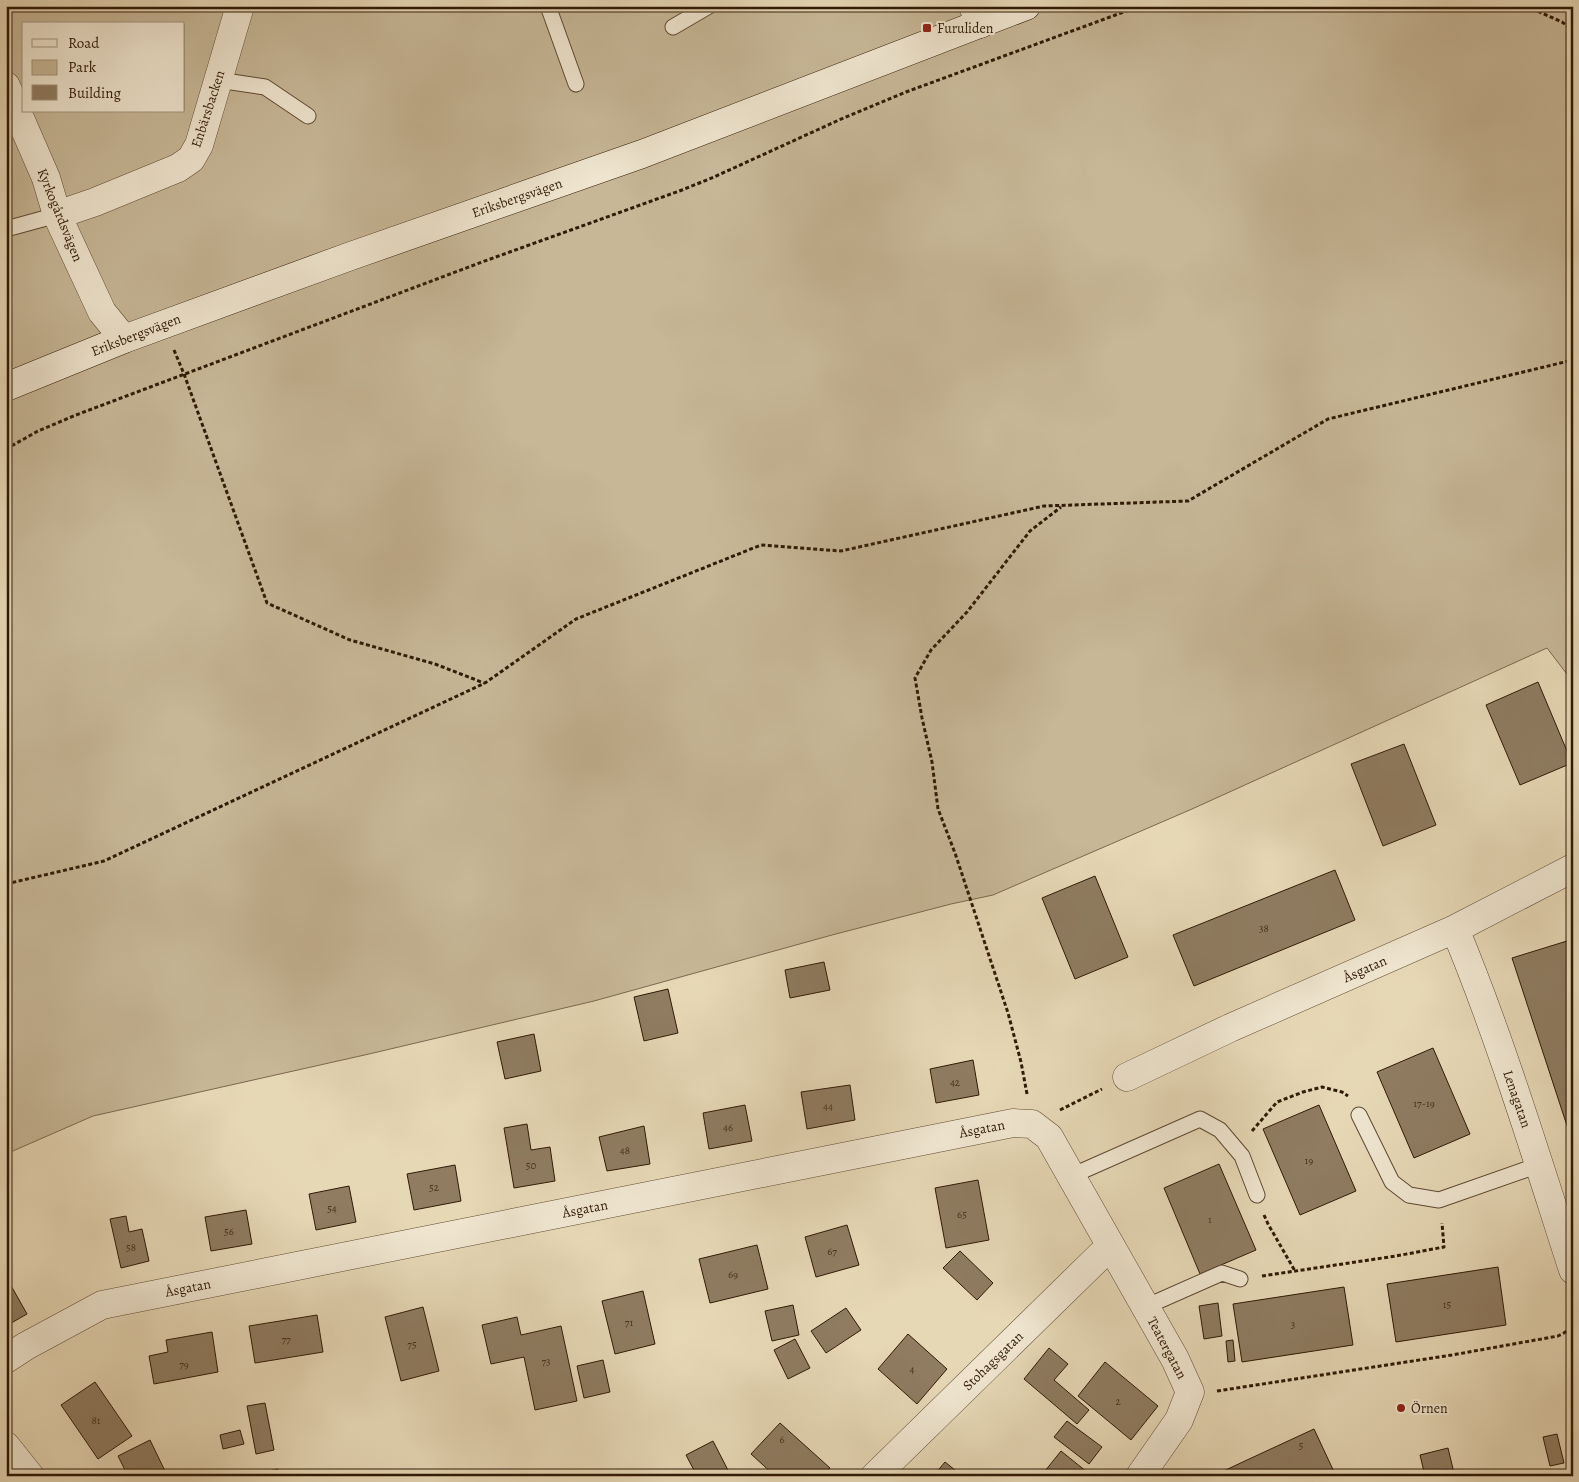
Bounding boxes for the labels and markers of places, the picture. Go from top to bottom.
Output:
place label: Furuliden [937,19,994,38]
marker: Furuliden [921,22,933,34]
place label: Örnen [1411,1399,1448,1418]
marker: Örnen [1395,1402,1407,1414]

